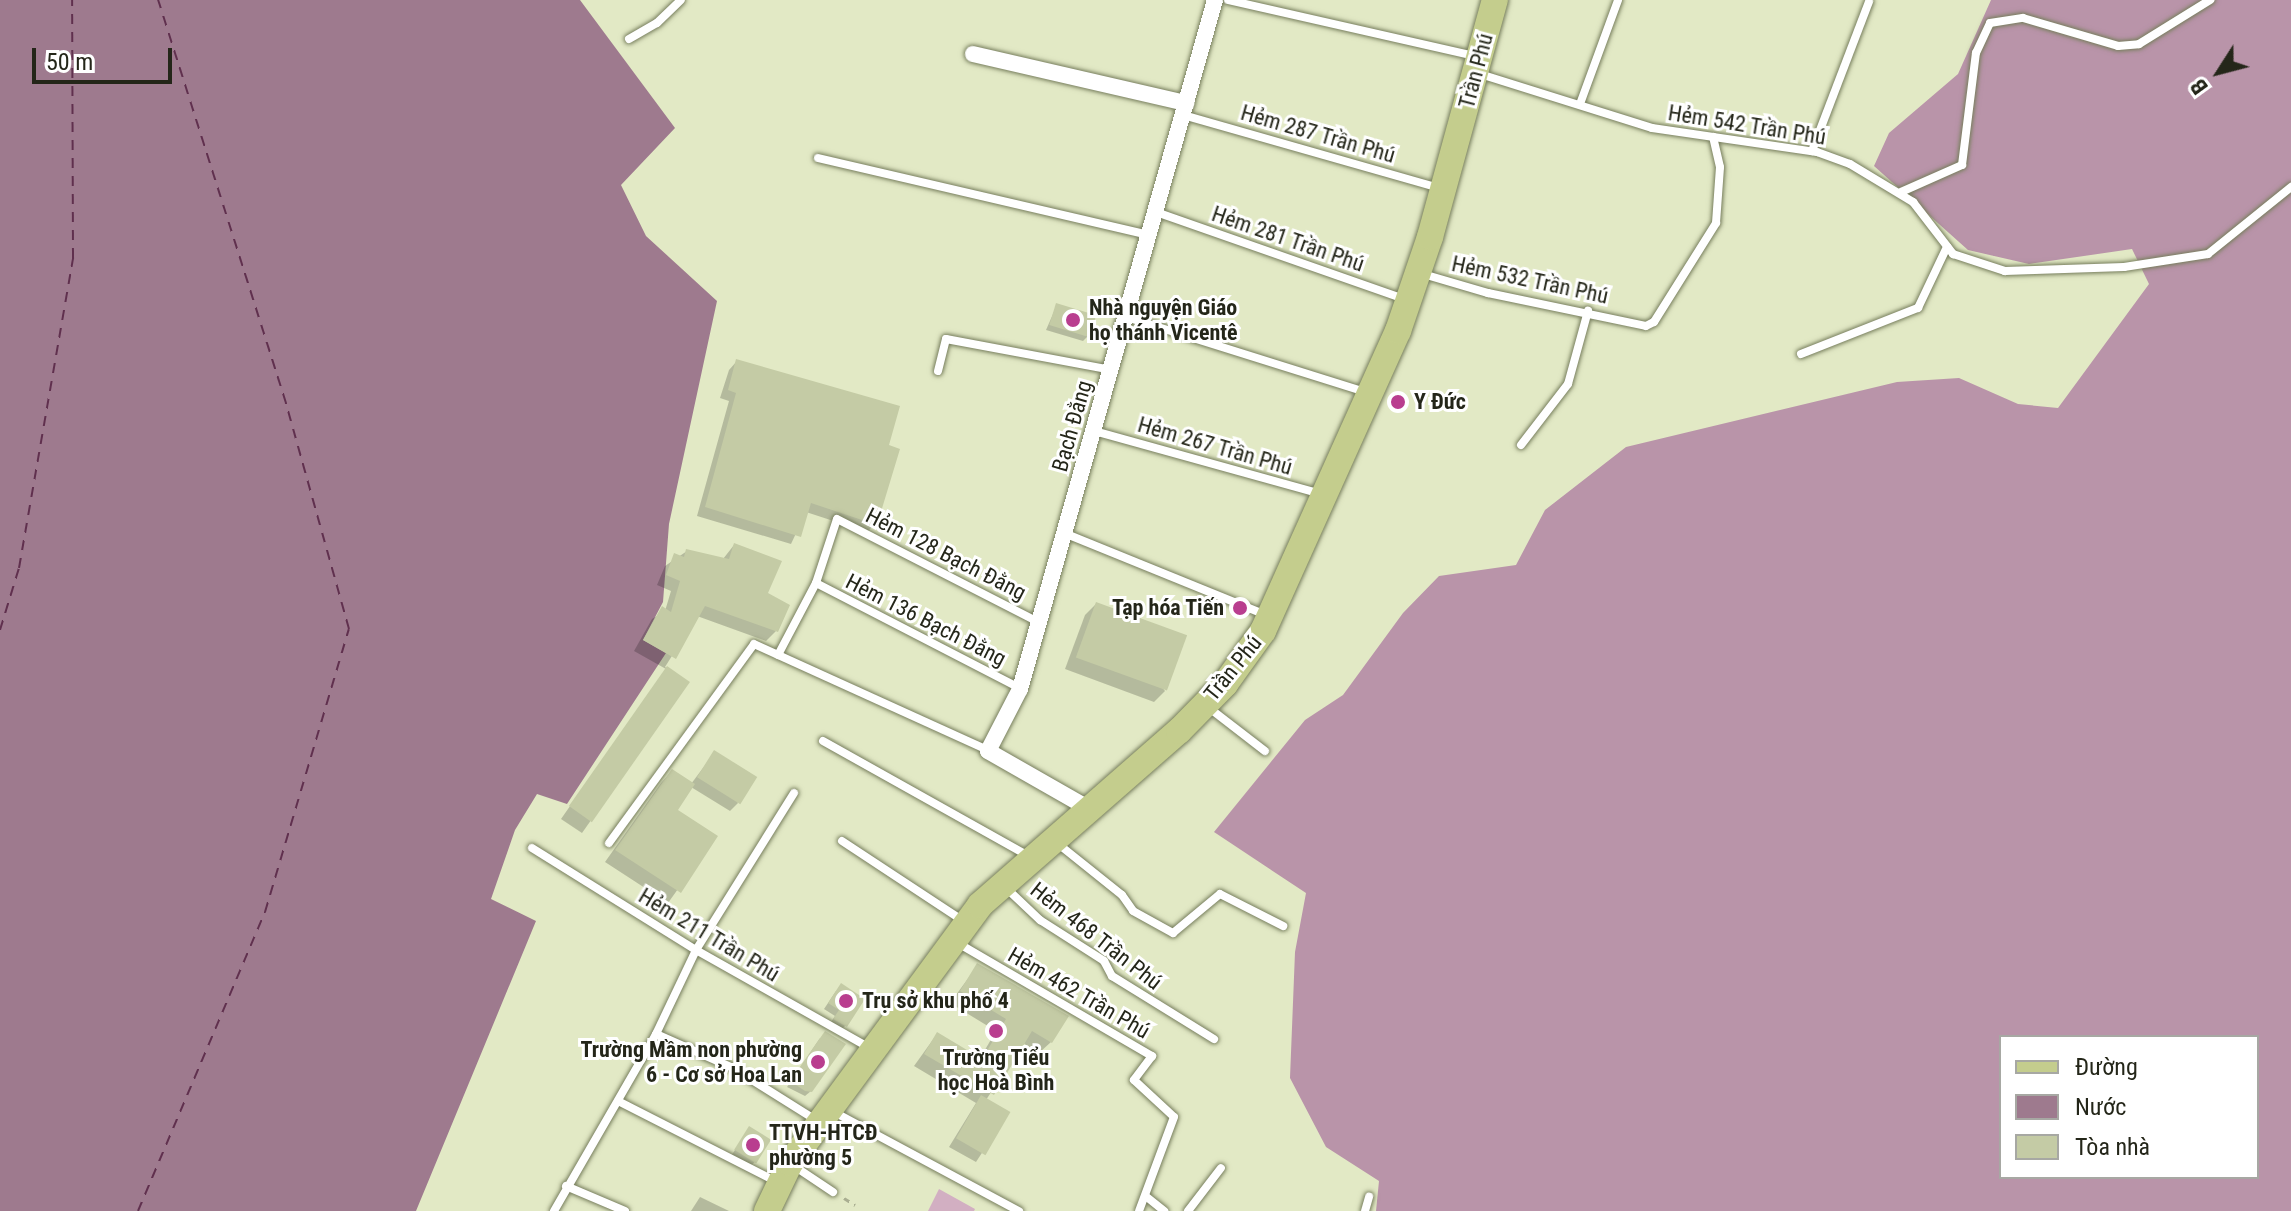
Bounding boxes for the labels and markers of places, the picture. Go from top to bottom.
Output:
place label: Nhà nguyện Giáo họ thánh Vicentê [1089,294,1238,346]
marker: Nhà nguyện Giáo họ thánh Vicentê [1064,311,1082,329]
place label: Y Đức [1414,389,1466,415]
marker: Y Đức [1389,393,1407,411]
place label: Tạp hóa Tiến [1111,595,1224,621]
marker: Tạp hóa Tiến [1231,599,1249,617]
place label: Trụ sở khu phố 4 [862,988,1009,1014]
marker: Trụ sở khu phố 4 [837,992,855,1010]
marker: Trường Tiểu học Hoà Bình [987,1022,1005,1040]
place label: Trường Mầm non phường 6 - Cơ sở Hoa Lan [580,1036,802,1088]
place label: Trường Tiểu học Hoà Bình [938,1044,1054,1096]
marker: Trường Mầm non phường 6 - Cơ sở Hoa Lan [809,1053,827,1071]
place label: TTVH-HTCĐ phường 5 [769,1119,877,1170]
marker: TTVH-HTCĐ phường 5 [744,1136,762,1154]

